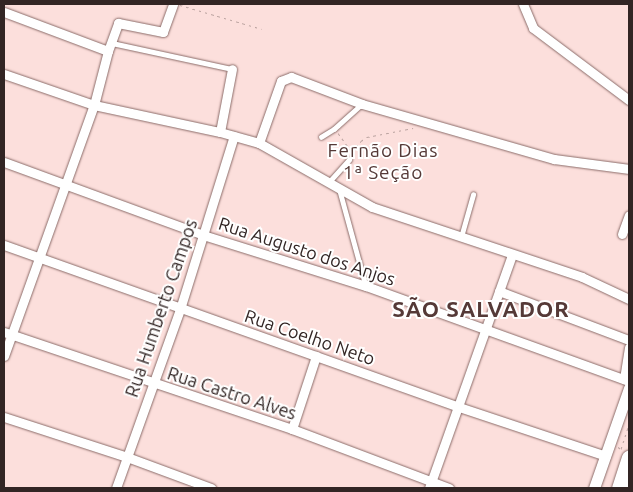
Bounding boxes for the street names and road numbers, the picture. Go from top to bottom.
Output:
street label: Rua Augusto dos Anjos [216,212,398,290]
street label: Rua Humberto Campos [120,216,202,400]
street label: Rua Coelho Neto [242,305,378,369]
street label: Rua Castro Alves [165,362,299,424]

